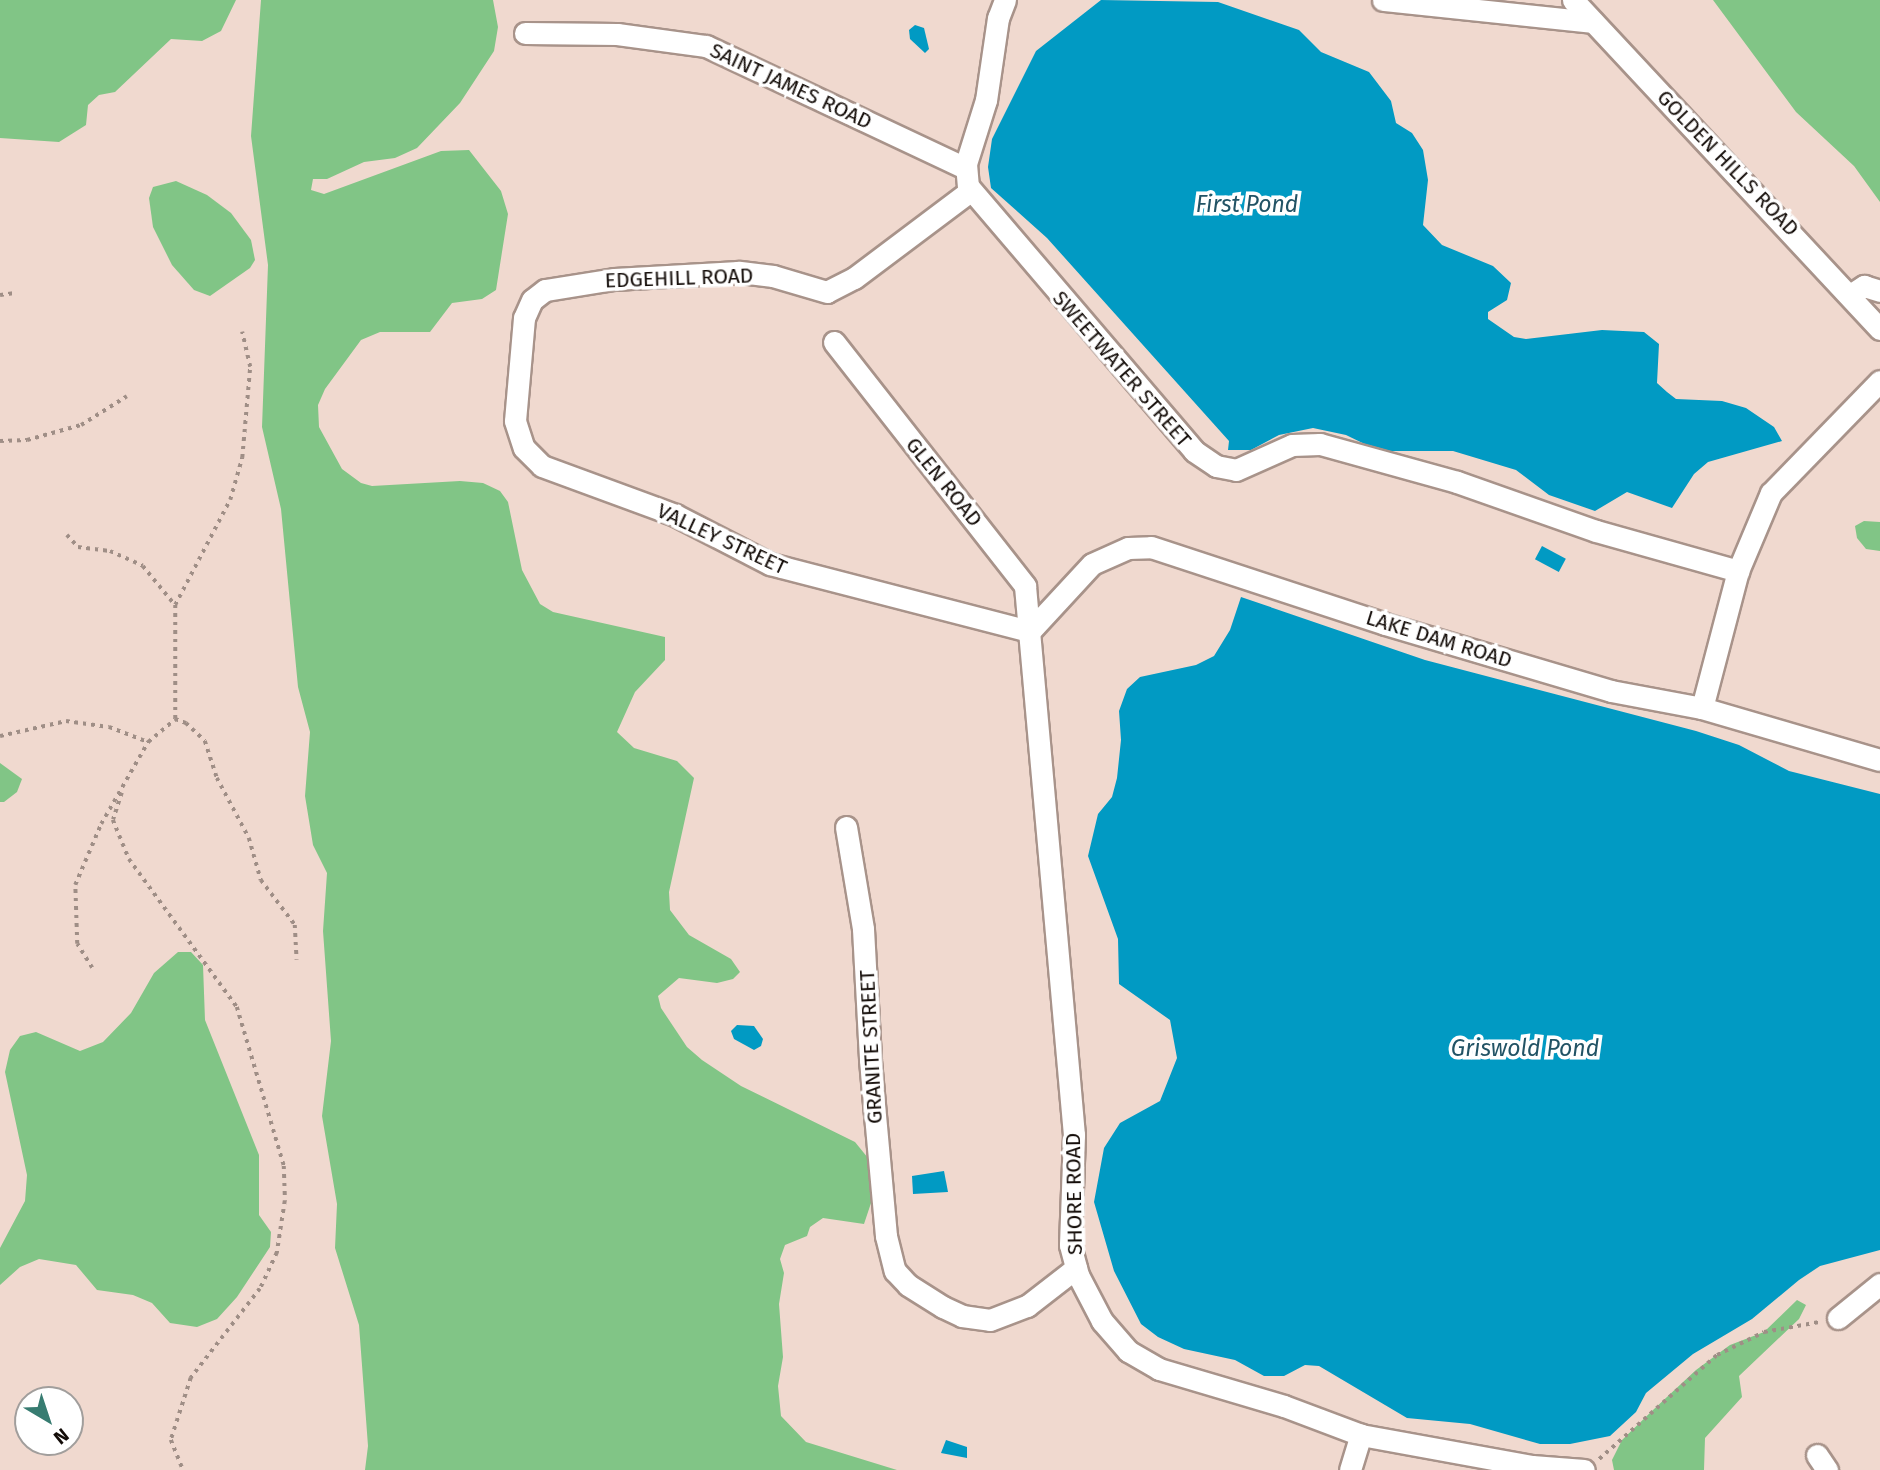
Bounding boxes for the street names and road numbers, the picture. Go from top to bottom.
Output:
street label: SAINT JAMES ROAD [706,37,876,135]
street label: GOLDEN HILLS ROAD [1652,85,1804,241]
street label: EDGEHILL ROAD [604,263,754,293]
street label: SWEETWATER STREET [1047,286,1197,452]
street label: GLEN ROAD [900,432,988,532]
street label: VALLEY STREET [653,498,791,580]
street label: LAKE DAM ROAD [1363,605,1515,673]
street label: GRANITE STREET [854,969,888,1125]
street label: SHORE ROAD [1060,1133,1088,1255]

